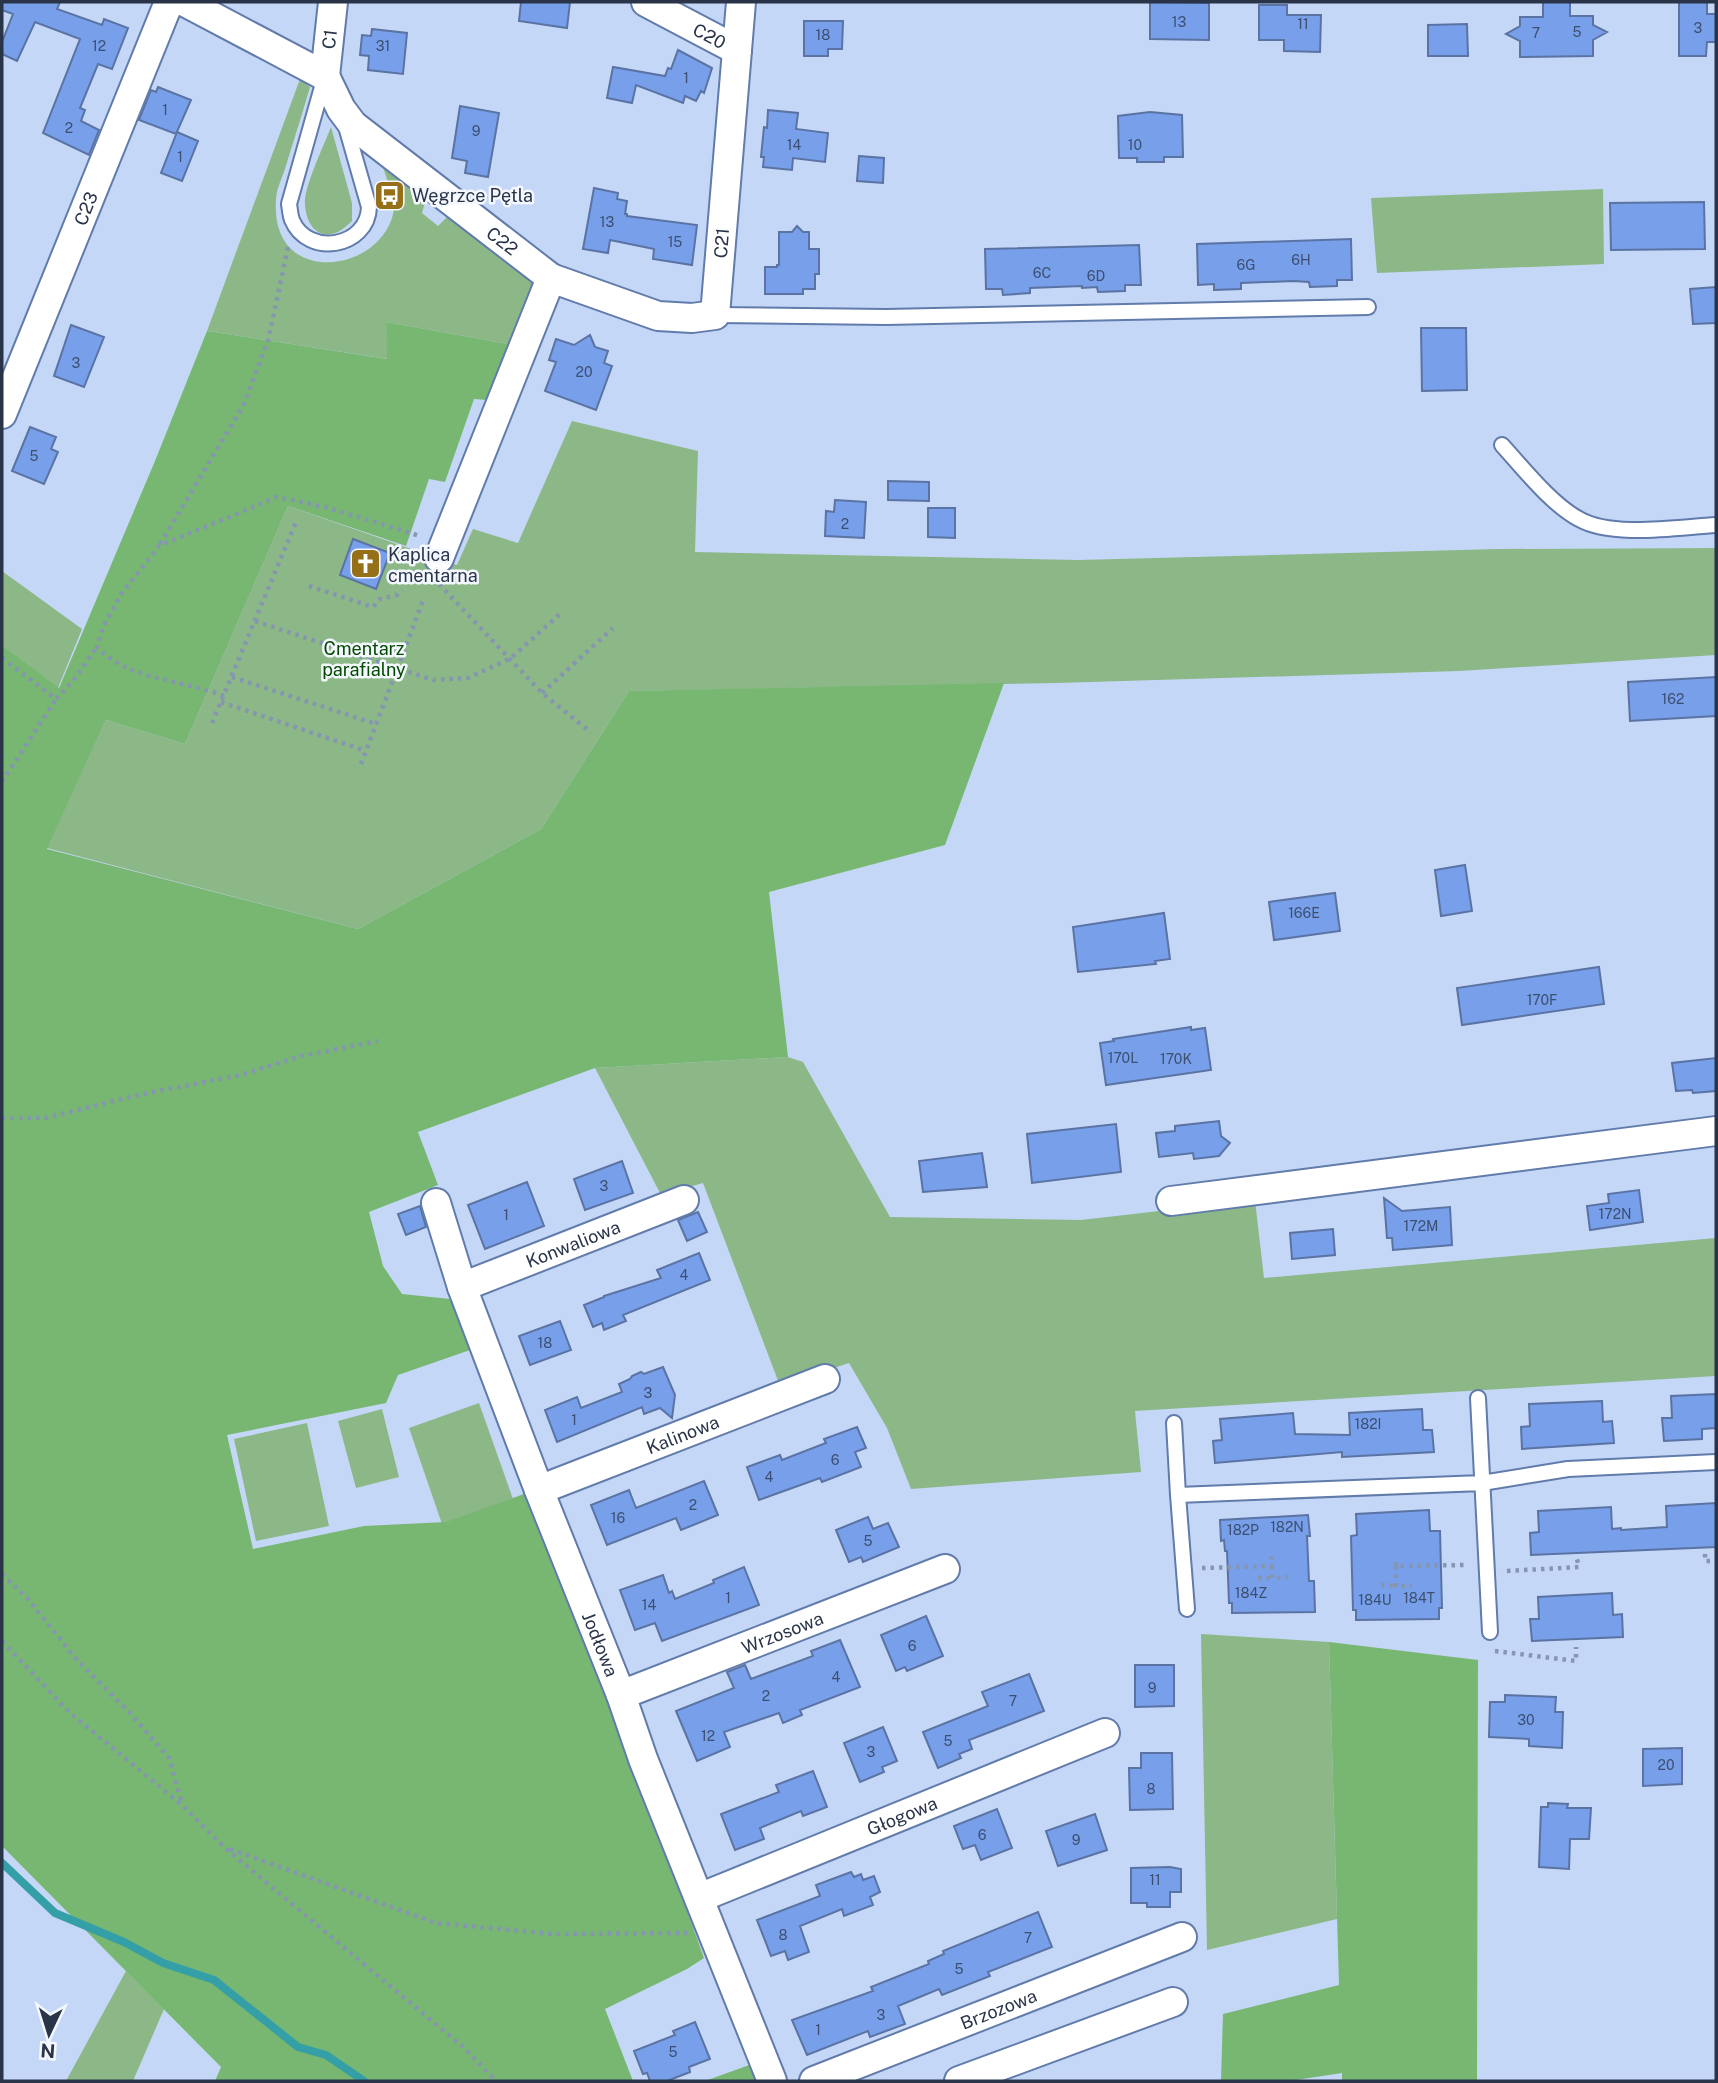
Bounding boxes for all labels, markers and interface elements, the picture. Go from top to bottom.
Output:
house number: 13 [1172,14,1186,30]
house number: 11 [1297,16,1309,32]
street label: C20 [690,18,730,53]
house number: 3 [1694,20,1703,36]
house number: 5 [1573,24,1582,40]
house number: 7 [1532,25,1540,41]
house number: 18 [816,27,830,43]
street label: C1 [317,28,340,50]
house number: 12 [92,38,106,54]
house number: 31 [376,38,390,54]
house number: 1 [683,70,689,86]
house number: 1 [162,102,168,118]
house number: 2 [65,120,73,136]
house number: 9 [472,123,481,139]
house number: 14 [787,137,801,153]
house number: 10 [1128,137,1142,153]
house number: 1 [177,149,183,165]
bus stop icon: Węgrzce Pętla [372,178,406,212]
place label: Węgrzce Pętla [412,185,533,206]
street label: C23 [69,188,102,228]
house number: 13 [600,214,614,230]
street label: C22 [483,222,522,259]
street label: C21 [709,227,733,259]
house number: 15 [668,234,682,250]
house number: 6H [1291,252,1311,268]
house number: 6G [1237,257,1255,273]
house number: 6C [1033,265,1051,281]
house number: 6D [1087,268,1105,284]
house number: 3 [72,355,81,371]
house number: 20 [576,364,592,380]
house number: 5 [30,448,39,464]
house number: 2 [841,516,849,532]
place label: Kaplica cmentarna [388,544,478,586]
church icon: Kaplica cmentarna [348,547,382,581]
park label: Cmentarz parafialny [322,638,406,680]
house number: 162 [1662,691,1684,707]
house number: 166E [1288,905,1320,921]
house number: 170F [1527,992,1557,1008]
house number: 170L [1108,1050,1138,1066]
house number: 170K [1160,1051,1192,1067]
house number: 3 [600,1178,609,1194]
house number: 172N [1598,1206,1632,1222]
house number: 1 [503,1207,509,1223]
street label: Konwaliowa [523,1216,623,1272]
house number: 172M [1404,1218,1438,1234]
house number: 4 [680,1267,689,1283]
house number: 18 [538,1335,552,1351]
house number: 3 [644,1385,653,1401]
street label: Kalinowa [643,1411,722,1458]
house number: 1 [571,1412,577,1428]
house number: 182I [1354,1416,1382,1432]
house number: 6 [831,1452,840,1468]
house number: 4 [765,1469,774,1485]
house number: 2 [689,1497,697,1513]
house number: 16 [611,1510,625,1526]
house number: 182N [1270,1519,1304,1535]
house number: 182P [1227,1522,1259,1538]
house number: 5 [864,1533,873,1549]
house number: 184Z [1235,1585,1267,1601]
house number: 1 [725,1590,731,1606]
house number: 184T [1403,1590,1435,1606]
house number: 184U [1358,1592,1392,1608]
house number: 14 [642,1597,656,1613]
street label: Wrzosowa [738,1607,826,1658]
street label: Jodłowa [578,1609,623,1679]
house number: 6 [908,1638,917,1654]
house number: 4 [832,1669,841,1685]
house number: 9 [1148,1680,1157,1696]
house number: 2 [762,1688,770,1704]
house number: 7 [1009,1693,1017,1709]
house number: 30 [1517,1712,1535,1728]
house number: 12 [701,1728,715,1744]
house number: 5 [944,1733,953,1749]
house number: 3 [867,1744,876,1760]
house number: 20 [1658,1757,1674,1773]
house number: 8 [1146,1781,1156,1797]
street label: Głogowa [864,1792,940,1839]
house number: 6 [978,1827,987,1843]
house number: 9 [1072,1832,1081,1848]
house number: 11 [1149,1872,1161,1888]
house number: 8 [778,1927,788,1943]
house number: 7 [1024,1930,1032,1946]
house number: 5 [955,1961,964,1977]
street label: Brzozowa [957,1984,1040,2033]
north arrow [14,1999,84,2069]
house number: 3 [877,2007,886,2023]
house number: 1 [815,2022,821,2038]
text: N [40,2039,56,2062]
house number: 5 [669,2044,678,2060]

